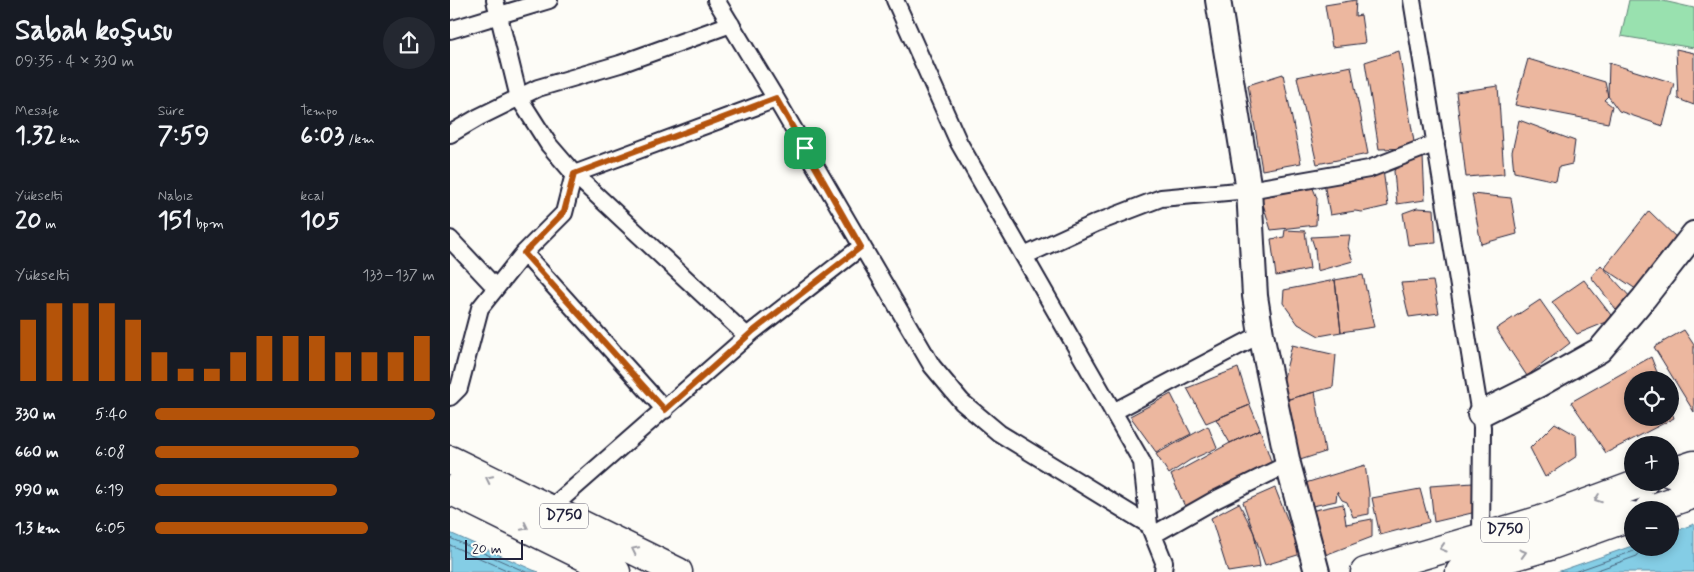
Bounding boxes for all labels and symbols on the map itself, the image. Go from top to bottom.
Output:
pin [784,127,826,169]
one-way arrow [485,475,494,485]
one-way arrow [1594,493,1603,503]
road number: D750 [540,504,588,528]
road number: D750 [1481,518,1529,542]
one-way arrow [520,521,529,531]
scale bar [465,537,522,560]
one-way arrow [1440,543,1448,553]
one-way arrow [631,547,640,557]
one-way arrow [1519,549,1527,559]

